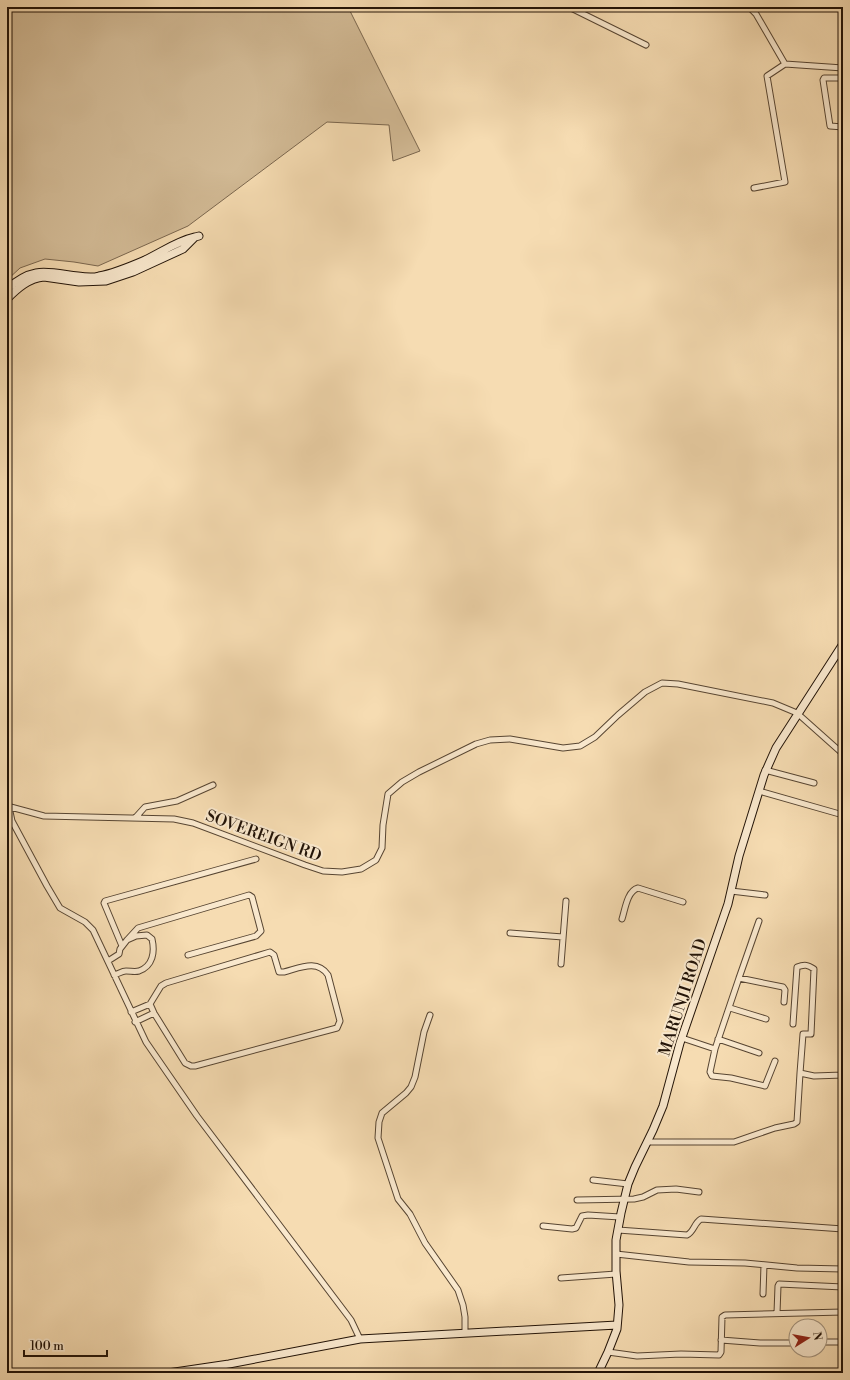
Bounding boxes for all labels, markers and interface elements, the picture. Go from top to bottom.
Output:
street label: SOVEREIGN RD [203,806,324,866]
street label: MARUNJI ROAD [655,936,711,1059]
north arrow [788,1318,828,1358]
text: N [809,1331,825,1342]
scale bar [24,1332,107,1358]
text: 100 m [30,1339,64,1354]

